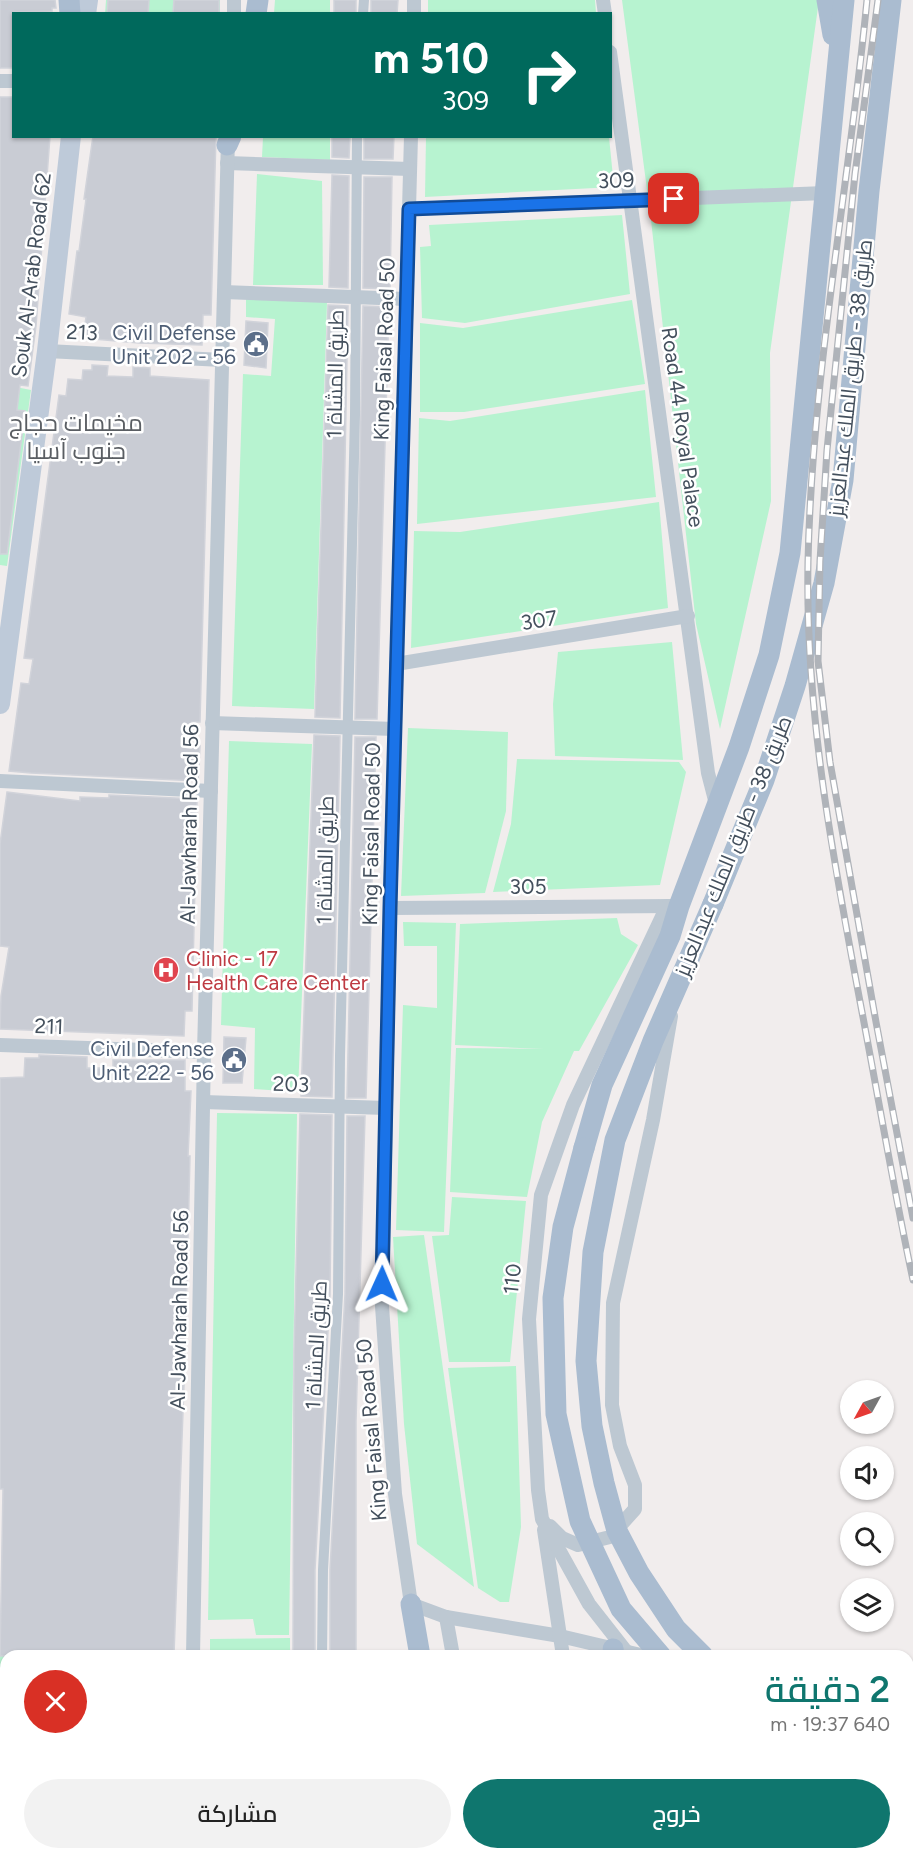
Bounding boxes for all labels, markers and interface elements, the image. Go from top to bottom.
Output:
text: 510 m [373,33,489,84]
icon: right [510,36,588,114]
text: 309 [442,84,489,117]
street label: 309 [597,167,635,193]
street label: Souk Al-Arab Road 62 [6,171,56,379]
pin [648,173,699,224]
icon: arrive [657,182,690,215]
street label: طريق 38 - طريق الملك عبدالعزيز [823,238,878,519]
street label: King Faisal Road 50 [368,257,400,441]
street label: طريق المشاة 1 [321,309,350,439]
street label: 213 [65,319,99,345]
place label: Civil Defense Unit 202 - 56 [111,320,236,369]
street label: Road 44 Royal Palace [657,325,709,529]
public building icon: Civil Defense Unit 202 - 56 [241,329,271,359]
district label: مخيمات حجاج جنوب آسيا [9,408,143,465]
street label: 307 [519,605,559,635]
street label: طريق 38 - طريق الملك عبدالعزيز [669,712,798,981]
street label: Al-Jawharah Road 56 [175,724,203,924]
street label: King Faisal Road 50 [357,742,385,926]
street label: طريق المشاة 1 [311,795,340,925]
street label: 305 [510,874,546,899]
place label: Clinic - 17 Health Care Center [186,946,368,995]
hospital icon: Clinic - 17 Health Care Center [151,955,181,985]
street label: 211 [34,1013,64,1039]
place label: Civil Defense Unit 222 - 56 [90,1036,214,1085]
public building icon: Civil Defense Unit 222 - 56 [219,1045,249,1075]
street label: 203 [272,1071,310,1097]
street label: Al-Jawharah Road 56 [165,1210,193,1410]
position arrow [350,1252,414,1316]
street label: 110 [498,1262,526,1296]
street label: طريق المشاة 1 [300,1280,333,1410]
street label: King Faisal Road 50 [351,1338,391,1522]
north arrow [840,1380,894,1434]
map controls [840,1380,894,1632]
button: sound [840,1446,894,1500]
button: search [840,1512,894,1566]
button: layers [840,1578,894,1632]
text: 2 دقيقة [765,1668,890,1711]
button: close [24,1670,87,1733]
text: 640 m · 19:37 [770,1712,890,1736]
button: مشاركة [24,1779,451,1848]
button: خروج [463,1779,890,1848]

